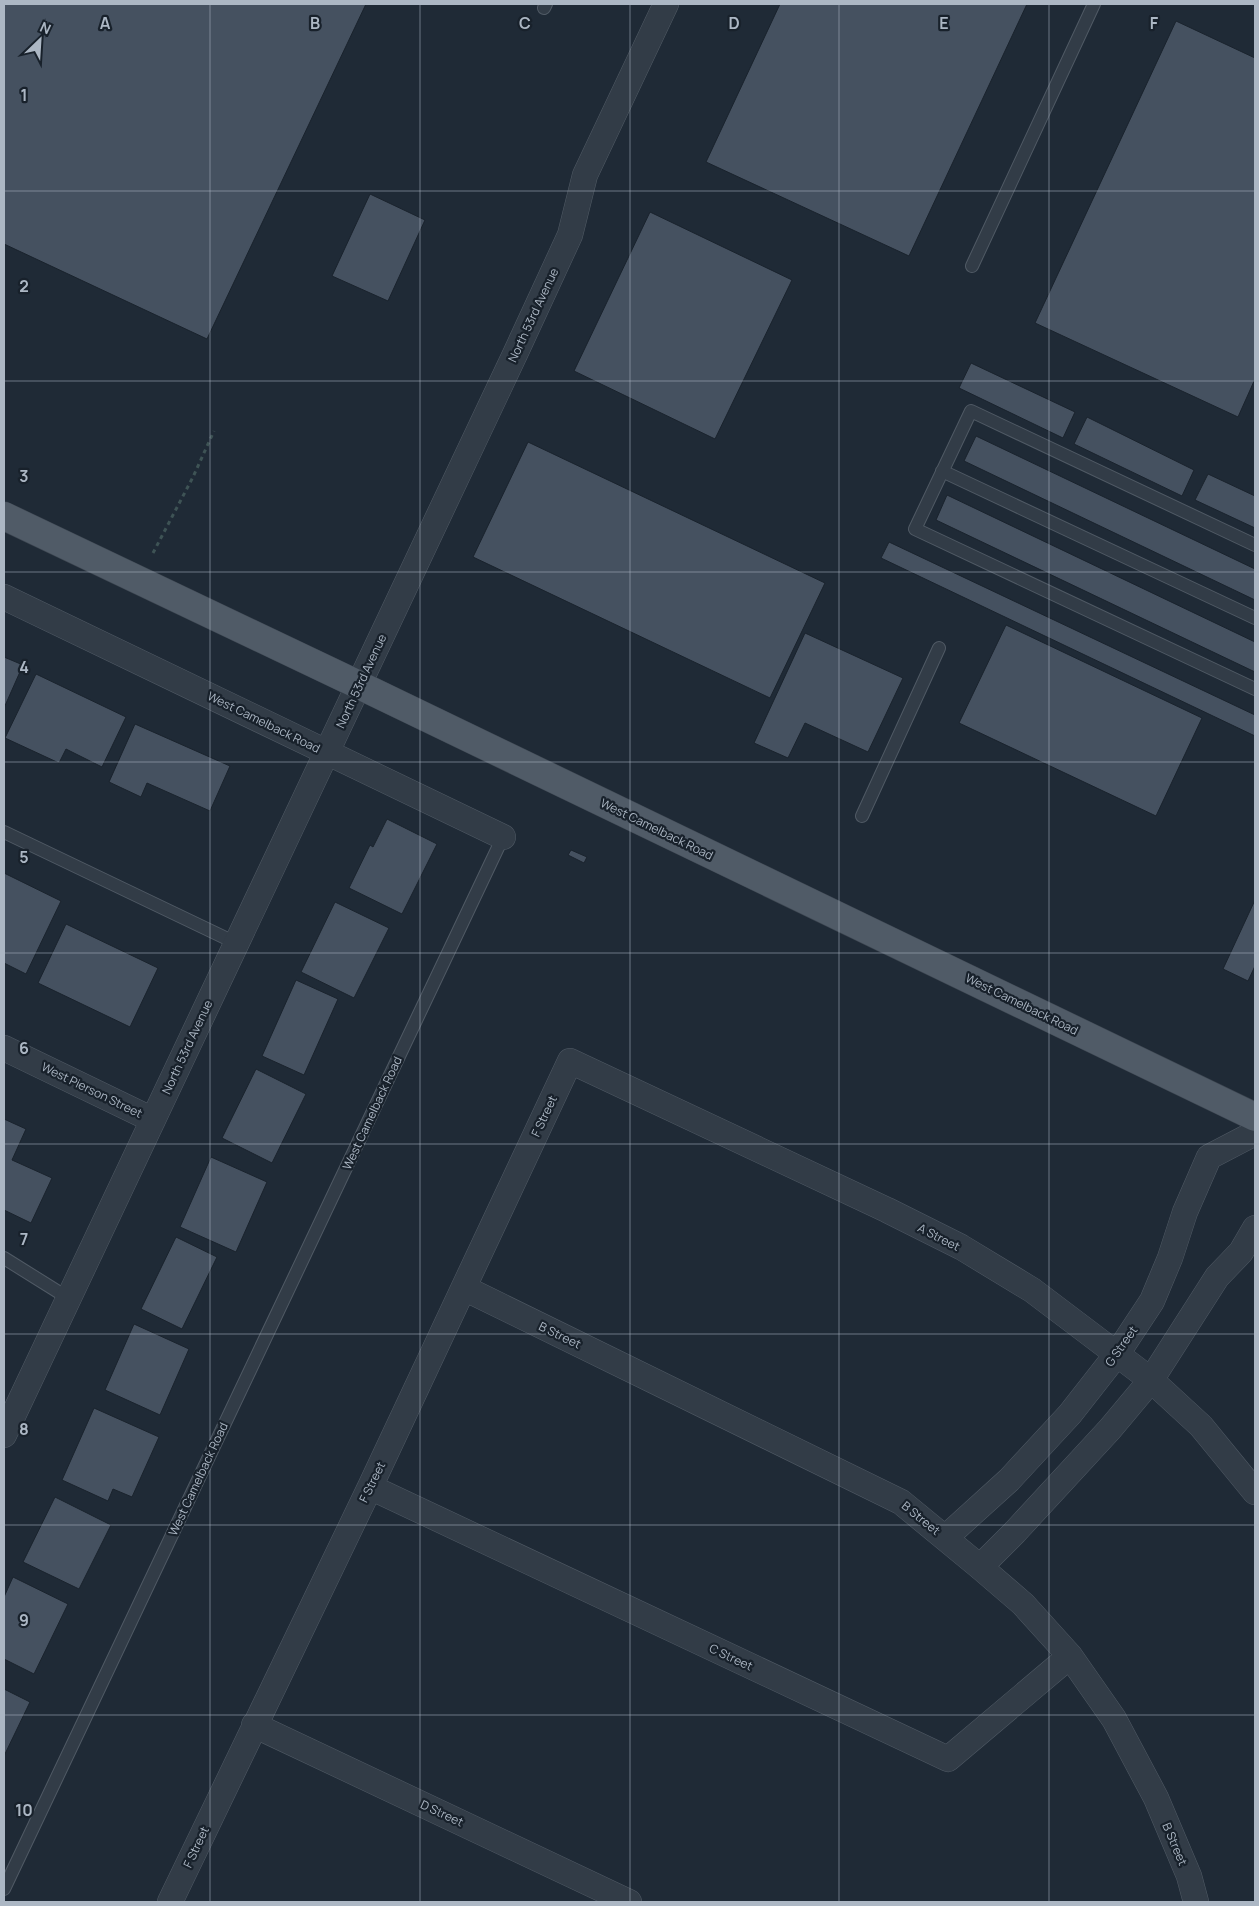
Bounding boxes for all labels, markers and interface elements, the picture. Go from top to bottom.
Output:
text: A [100,12,111,34]
text: B [310,12,320,34]
text: C [519,12,531,34]
text: D [728,12,740,34]
text: E [939,12,949,34]
text: F [1150,12,1159,34]
north arrow [15,15,65,65]
text: N [37,17,54,39]
text: 1 [20,84,28,106]
street label: North 53rd Avenue [504,265,562,365]
text: 2 [19,275,29,297]
text: 3 [19,465,29,487]
street label: North 53rd Avenue [332,631,390,731]
text: 4 [19,656,29,678]
street label: West Camelback Road [205,687,323,757]
street label: West Camelback Road [598,794,716,864]
text: 5 [19,846,29,868]
street label: West Camelback Road [963,969,1081,1039]
street label: North 53rd Avenue [158,997,216,1097]
text: 6 [19,1037,29,1059]
street label: West Camelback Road [338,1053,406,1173]
street label: West Pierson Street [39,1058,145,1122]
street label: F Street [527,1092,561,1139]
street label: A Street [915,1219,963,1255]
text: 7 [20,1228,28,1250]
street label: B Street [536,1317,584,1353]
street label: G Street [1101,1322,1141,1370]
text: 8 [19,1418,29,1440]
street label: West Camelback Road [164,1419,232,1539]
street label: F Street [355,1458,389,1505]
street label: B Street [898,1497,944,1539]
text: 9 [19,1609,29,1631]
street label: C Street [706,1640,756,1675]
street label: D Street [418,1796,466,1830]
text: 10 [15,1799,33,1821]
street label: B Street [1158,1820,1192,1868]
street label: F Street [179,1823,213,1870]

